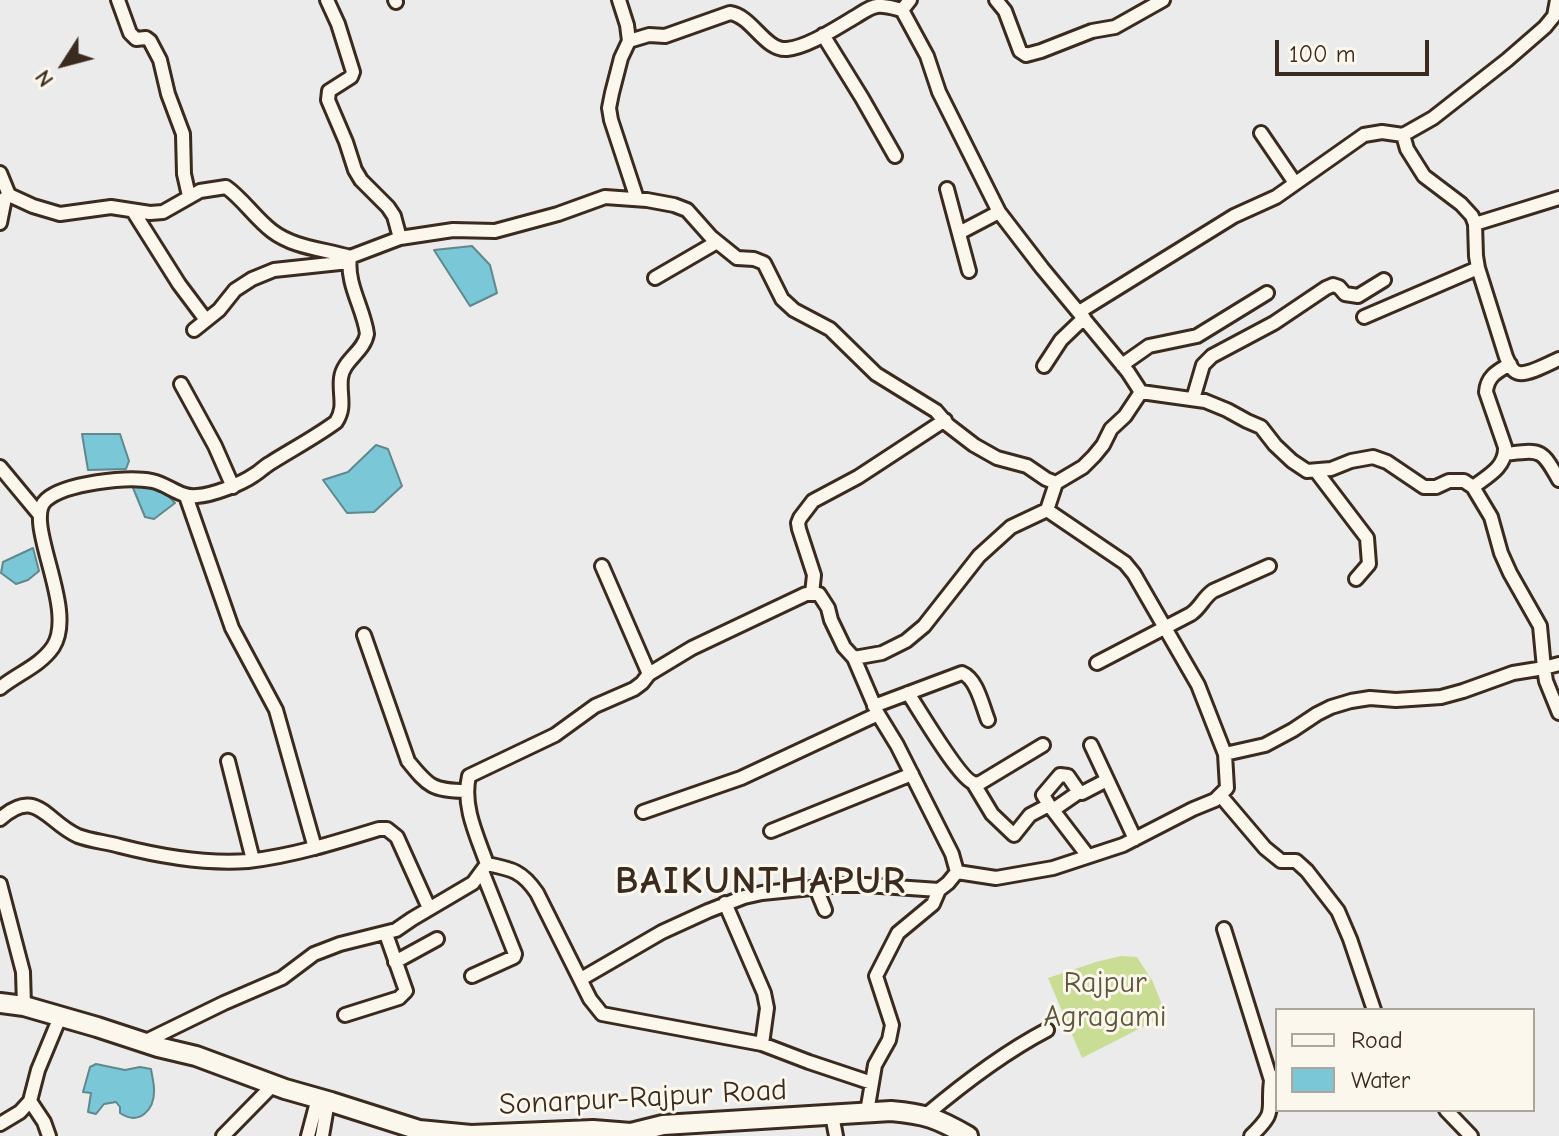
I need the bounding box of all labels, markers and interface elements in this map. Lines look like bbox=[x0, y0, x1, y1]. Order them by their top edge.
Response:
north arrow bbox=[24, 24, 104, 104]
scale bar bbox=[1279, 24, 1433, 74]
text: 100 m bbox=[1289, 40, 1356, 68]
text: N bbox=[30, 65, 59, 92]
district label: BAIKUNTHAPUR bbox=[615, 859, 907, 905]
park label: Rajpur Agragami bbox=[1043, 966, 1167, 1036]
legend bbox=[1275, 1008, 1535, 1112]
text: Road bbox=[1351, 1026, 1403, 1054]
text: Water bbox=[1351, 1066, 1410, 1094]
street label: Sonarpur-Rajpur Road bbox=[498, 1072, 788, 1124]

